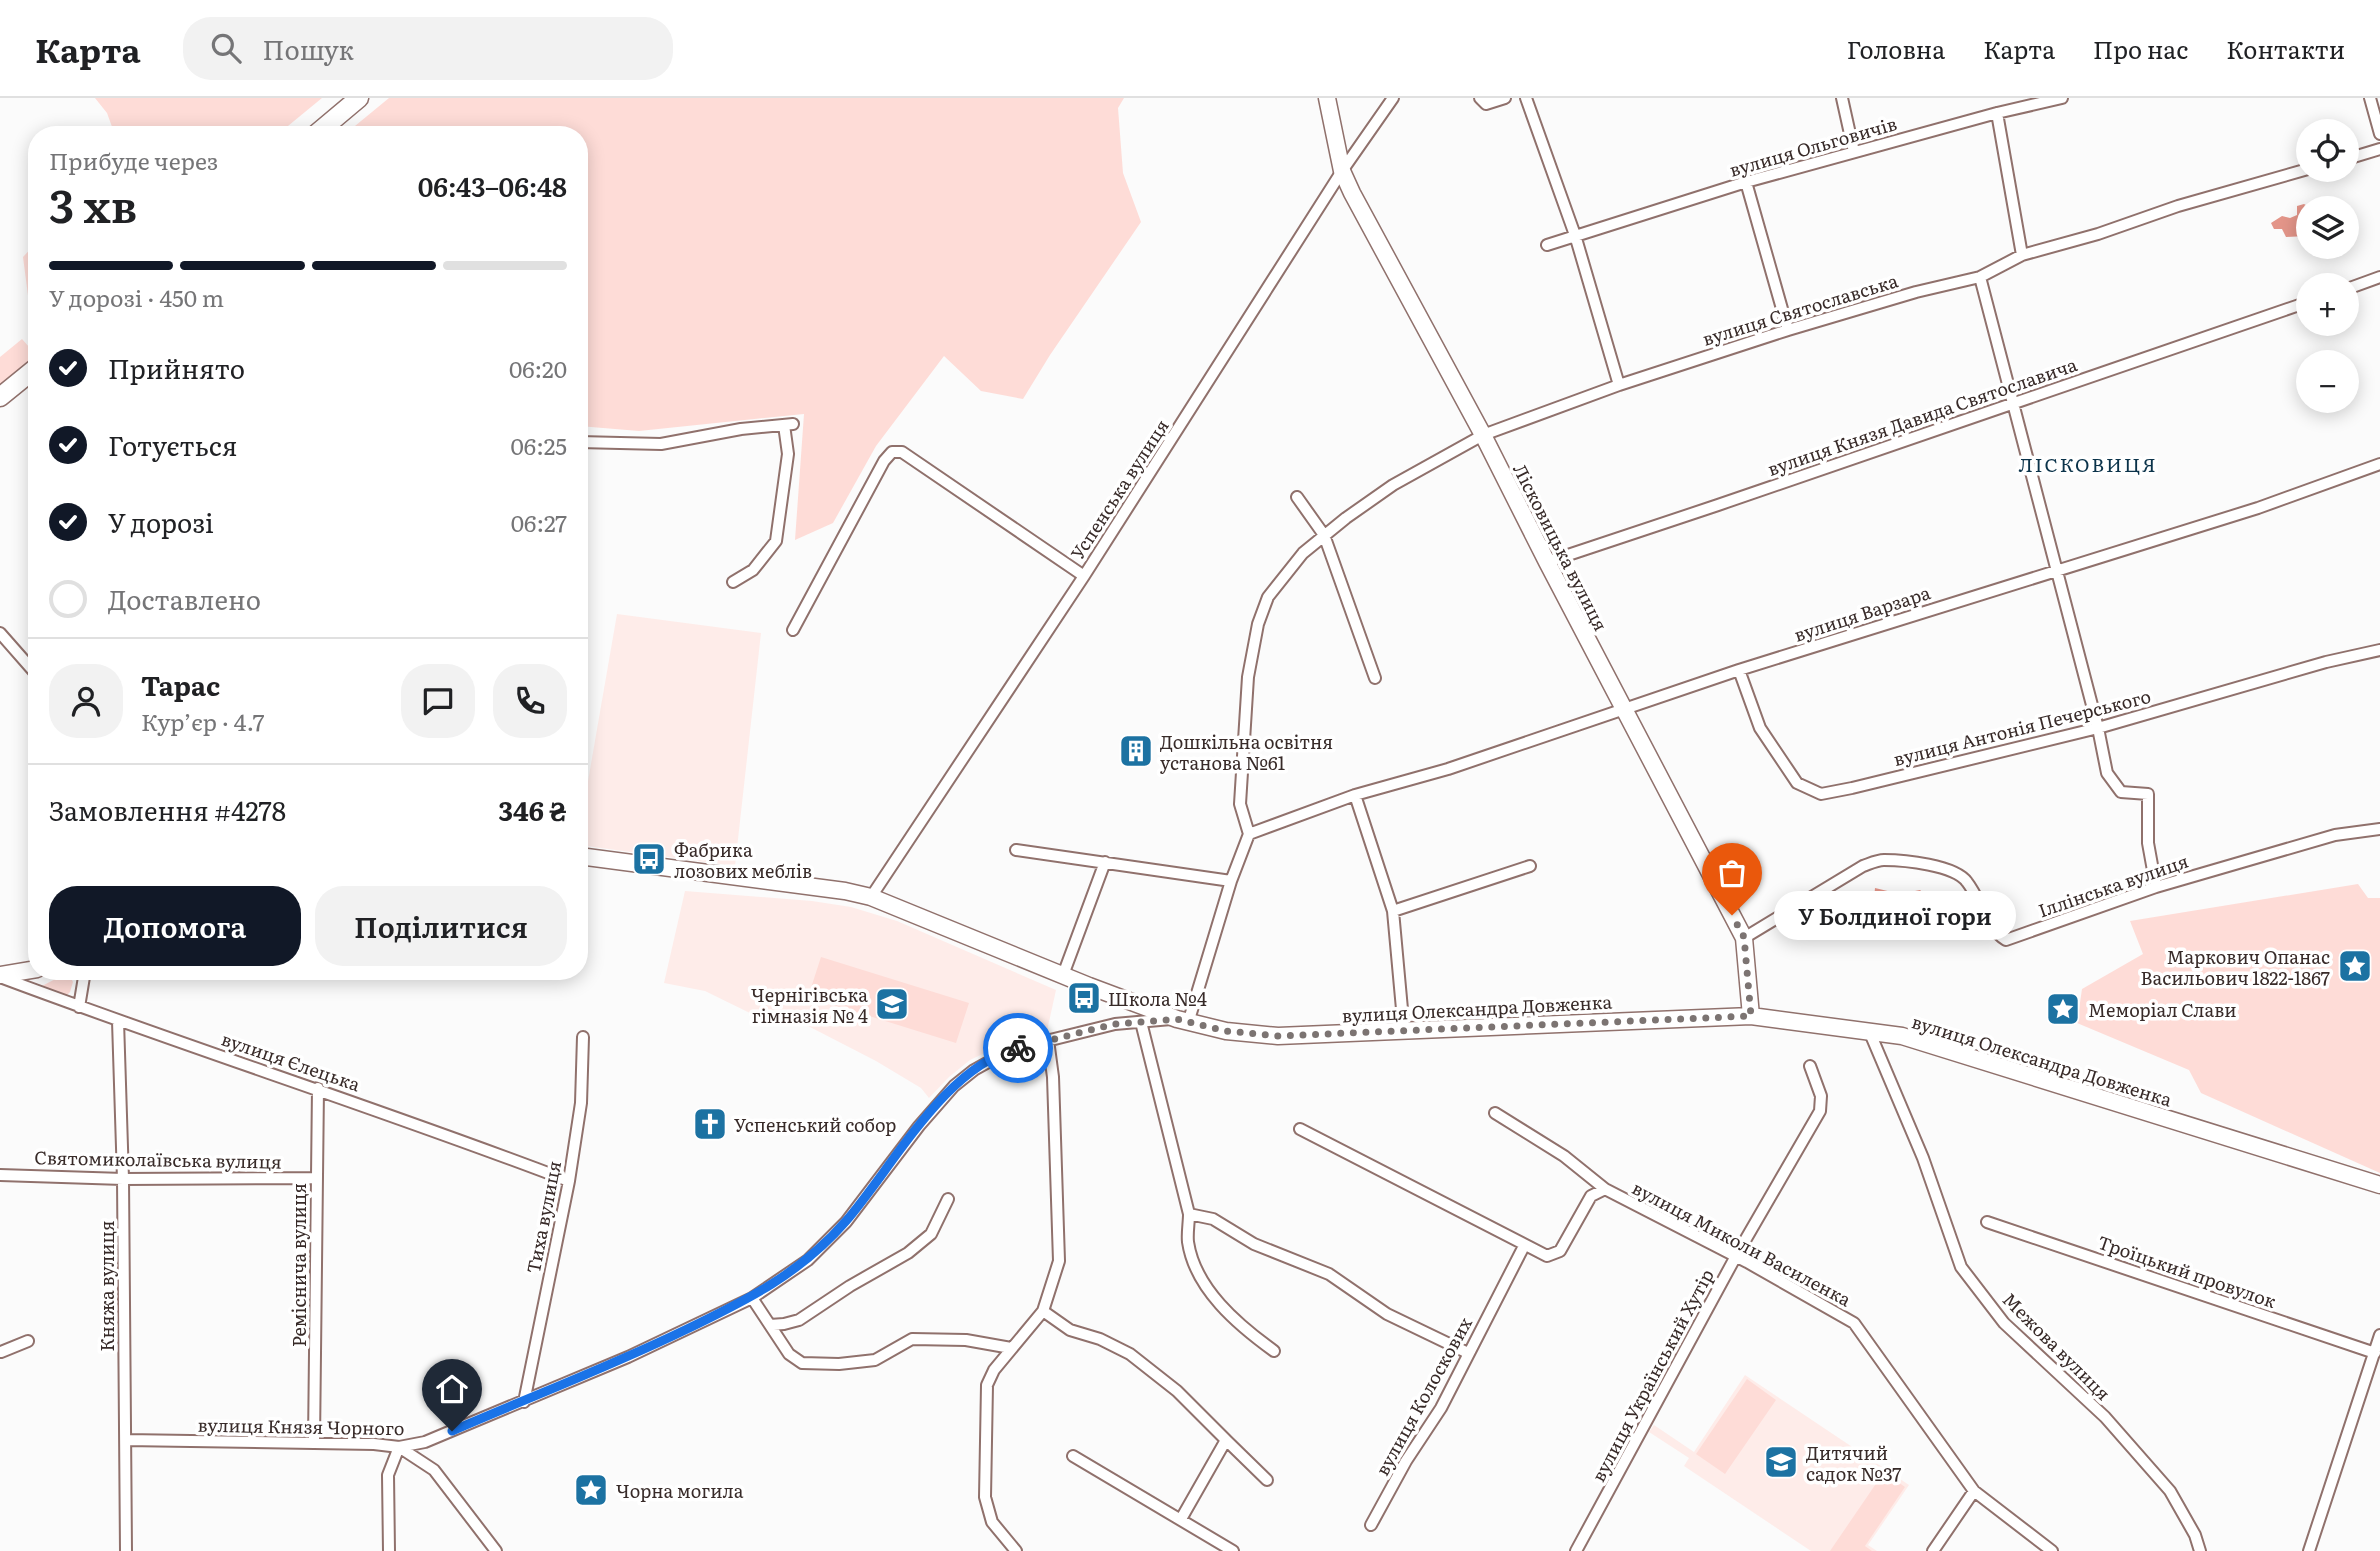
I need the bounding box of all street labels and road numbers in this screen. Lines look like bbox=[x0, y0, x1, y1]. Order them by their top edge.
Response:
street label: вулиця Ольговичів bbox=[1726, 109, 1900, 183]
street label: вулиця Святославська bbox=[1699, 266, 1901, 352]
street label: вулиця Князя Давида Святославича bbox=[1764, 350, 2081, 482]
street label: Успенська вулиця bbox=[1063, 413, 1175, 565]
street label: Лісковицька вулиця bbox=[1507, 459, 1615, 635]
street label: вулиця Варзара bbox=[1790, 578, 1934, 648]
street label: вулиця Антонія Печерського bbox=[1891, 682, 2153, 772]
street label: Іллінська вулиця bbox=[2034, 847, 2192, 923]
street label: вулиця Олександра Довженка bbox=[1341, 987, 1613, 1029]
street label: вулиця Олександра Довженка bbox=[1909, 1008, 2176, 1113]
street label: вулиця Єлецька bbox=[218, 1025, 364, 1097]
street label: Святомиколаївська вулиця bbox=[34, 1143, 282, 1175]
street label: Тиха вулиця bbox=[519, 1158, 567, 1276]
street label: вулиця Миколи Василенка bbox=[1628, 1174, 1856, 1312]
street label: Реміснича вулиця bbox=[285, 1183, 312, 1347]
street label: Княжа вулиця bbox=[93, 1220, 120, 1352]
street label: Троїцький провулок bbox=[2094, 1228, 2280, 1314]
street label: вулиця Український Хутір bbox=[1584, 1264, 1720, 1486]
street label: Межова вулиця bbox=[1997, 1286, 2117, 1406]
street label: вулиця Колоскових bbox=[1368, 1311, 1478, 1480]
street label: вулиця Князя Чорного bbox=[197, 1411, 405, 1441]

